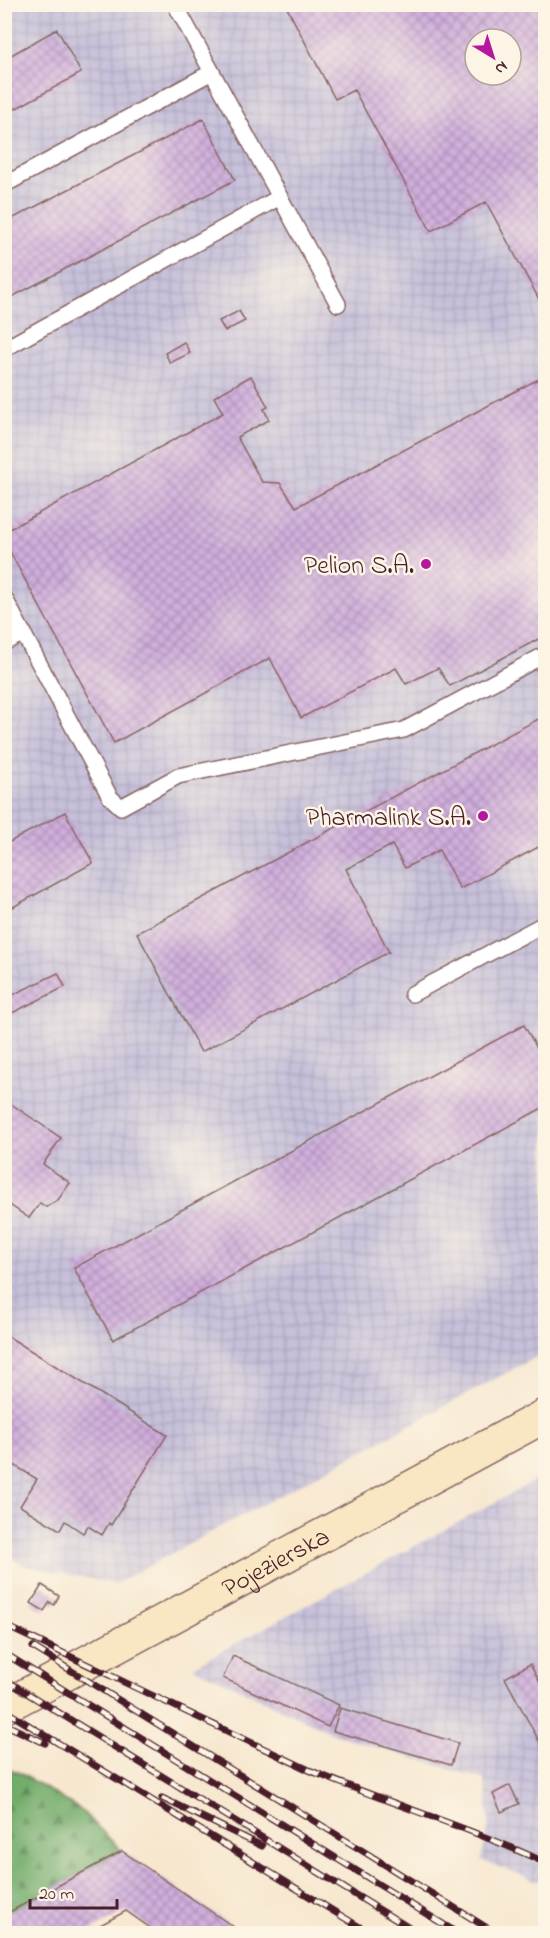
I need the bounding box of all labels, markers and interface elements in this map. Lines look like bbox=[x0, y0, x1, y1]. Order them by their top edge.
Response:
north arrow bbox=[463, 27, 523, 87]
text: N bbox=[489, 54, 513, 80]
place label: Pelion S.A. bbox=[304, 548, 414, 586]
marker: Pelion S.A. bbox=[419, 557, 433, 571]
place label: Pharmalink S.A. bbox=[306, 800, 471, 838]
marker: Pharmalink S.A. bbox=[476, 809, 490, 823]
street label: Pojezierska bbox=[216, 1519, 337, 1608]
scale bar bbox=[30, 1872, 117, 1910]
text: 20 m bbox=[39, 1882, 74, 1908]

